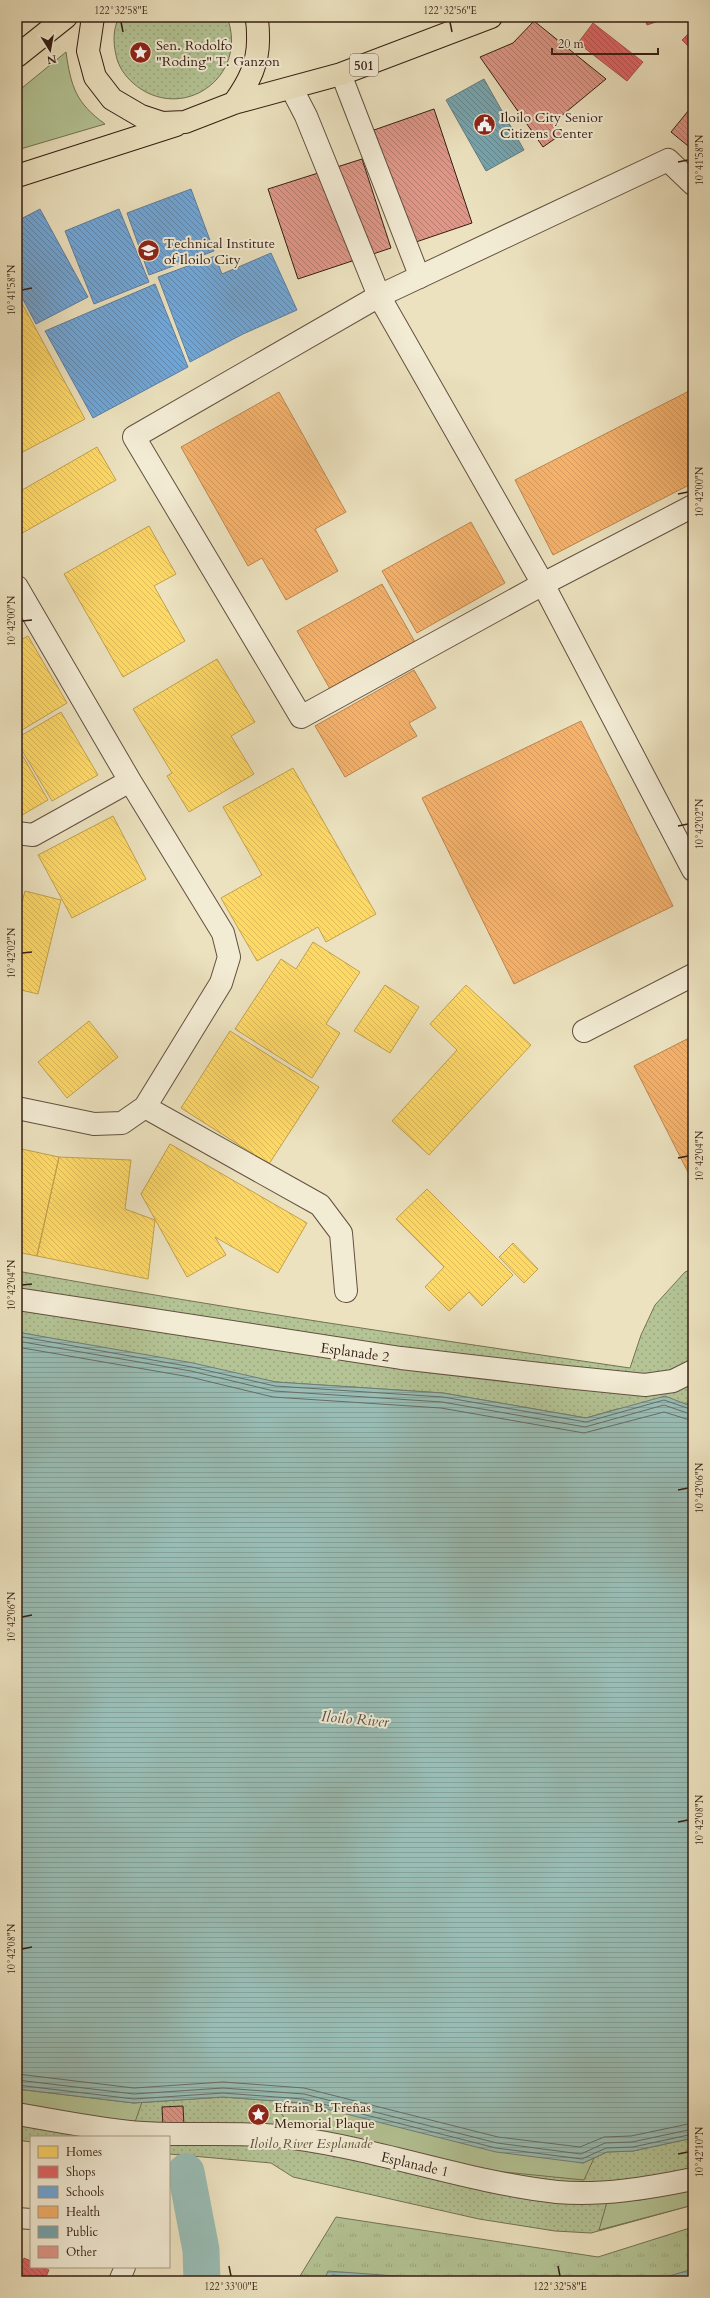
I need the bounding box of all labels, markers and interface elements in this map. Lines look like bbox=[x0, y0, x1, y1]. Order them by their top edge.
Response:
text: 122°32'58"E bbox=[94, 4, 148, 18]
text: 122°32'56"E bbox=[423, 4, 477, 18]
north arrow bbox=[30, 30, 70, 70]
scale bar bbox=[552, 30, 658, 56]
place label: Sen. Rodolfo "Roding" T. Ganzon bbox=[156, 36, 280, 71]
text: 20 m bbox=[558, 36, 585, 52]
place icon: Sen. Rodolfo "Roding" T. Ganzon bbox=[128, 40, 154, 66]
text: N bbox=[45, 51, 58, 68]
road number: 501 bbox=[350, 54, 378, 76]
place label: Iloilo City Senior Citizens Center bbox=[500, 108, 604, 143]
public building icon: Iloilo City Senior Citizens Center bbox=[472, 112, 498, 138]
text: 10°41'58"N bbox=[693, 134, 707, 185]
place label: Technical Institute of Iloilo City bbox=[164, 234, 275, 269]
school or university icon: Technical Institute of Iloilo City bbox=[136, 238, 162, 264]
text: 10°41'58"N bbox=[5, 264, 19, 315]
text: 10°42'00"N bbox=[693, 466, 707, 517]
text: 10°42'00"N bbox=[5, 595, 19, 646]
text: 10°42'02"N bbox=[693, 798, 707, 849]
text: 10°42'02"N bbox=[5, 927, 19, 978]
text: 10°42'04"N bbox=[693, 1130, 707, 1181]
text: 10°42'04"N bbox=[5, 1259, 19, 1310]
street label: Esplanade 2 bbox=[319, 1338, 390, 1367]
text: 10°42'06"N bbox=[693, 1462, 707, 1513]
text: 10°42'06"N bbox=[5, 1591, 19, 1642]
water label: Iloilo River bbox=[320, 1706, 391, 1732]
text: 10°42'08"N bbox=[693, 1794, 707, 1845]
text: 10°42'08"N bbox=[5, 1923, 19, 1974]
place label: Efrain B. Treñas Memorial Plaque bbox=[274, 2098, 375, 2133]
place icon: Efrain B. Treñas Memorial Plaque bbox=[245, 2102, 271, 2128]
text: 10°42'10"N bbox=[693, 2126, 707, 2177]
park label: Iloilo River Esplanade bbox=[249, 2134, 373, 2153]
legend bbox=[30, 2136, 170, 2268]
text: Homes bbox=[66, 2144, 102, 2160]
street label: Esplanade 1 bbox=[379, 2147, 451, 2182]
text: Shops bbox=[66, 2164, 95, 2180]
text: Schools bbox=[66, 2184, 104, 2200]
text: Health bbox=[66, 2204, 101, 2220]
text: Public bbox=[66, 2224, 99, 2240]
text: Other bbox=[66, 2244, 97, 2260]
text: 122°33'00"E bbox=[204, 2280, 258, 2294]
text: 122°32'58"E bbox=[533, 2280, 587, 2294]

